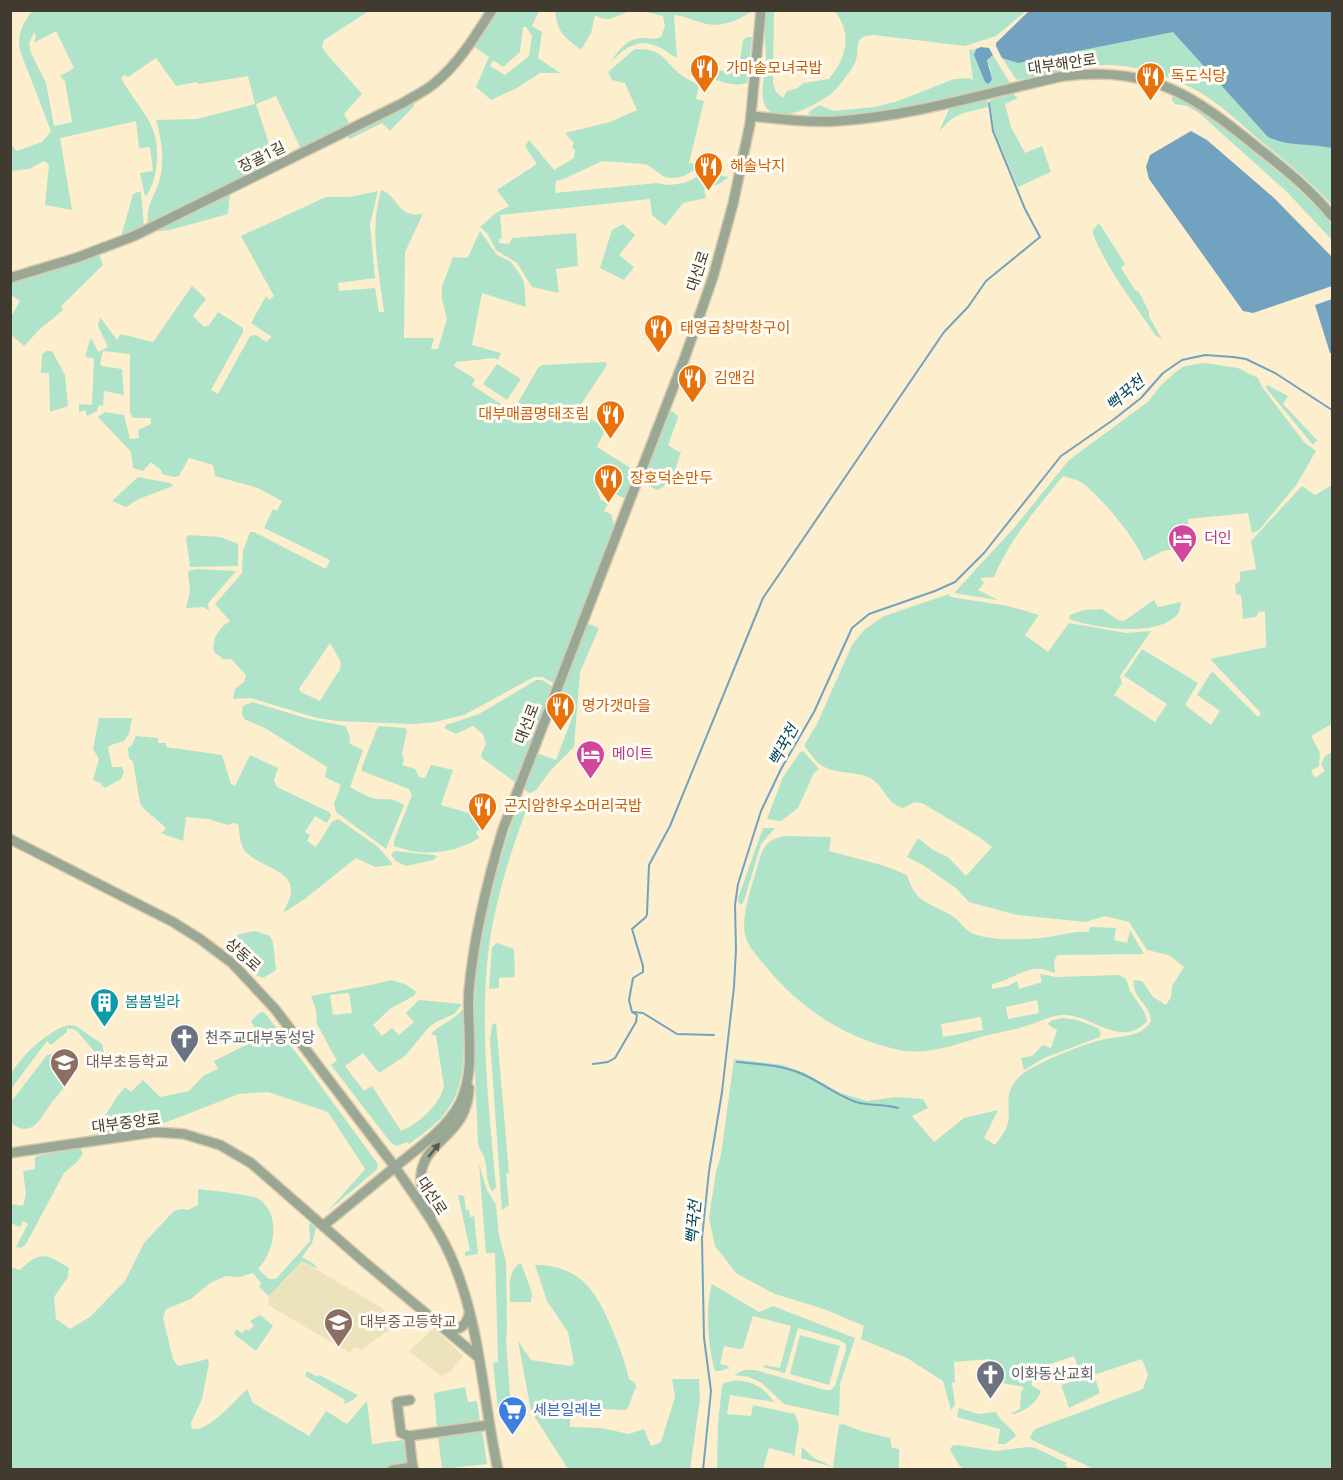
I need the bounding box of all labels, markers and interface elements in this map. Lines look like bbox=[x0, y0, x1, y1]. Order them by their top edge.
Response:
street label: 대부해안로 bbox=[1026, 48, 1097, 78]
restaurant icon: 가마솥모녀국밥 bbox=[689, 52, 721, 94]
place label: 가마솥모녀국밥 bbox=[726, 57, 823, 77]
restaurant icon: 독도식당 bbox=[1134, 60, 1166, 102]
place label: 독도식당 bbox=[1171, 65, 1226, 85]
street label: 장골1길 bbox=[235, 136, 288, 176]
restaurant icon: 해솔낙지 bbox=[693, 150, 725, 192]
place label: 해솔낙지 bbox=[730, 155, 785, 175]
street label: 대선로 bbox=[681, 248, 713, 293]
restaurant icon: 태영곱창막창구이 bbox=[643, 312, 675, 354]
place label: 태영곱창막창구이 bbox=[680, 317, 790, 337]
restaurant icon: 김앤김 bbox=[677, 362, 709, 404]
place label: 김앤김 bbox=[714, 367, 755, 387]
water label: 뻑꾹천 bbox=[1101, 369, 1151, 416]
restaurant icon: 대부매콤명태조림 bbox=[594, 398, 626, 440]
place label: 대부매콤명태조림 bbox=[479, 403, 589, 423]
restaurant icon: 장호덕손만두 bbox=[593, 462, 625, 504]
place label: 장호덕손만두 bbox=[630, 467, 713, 487]
hotel icon: 더인 bbox=[1167, 522, 1199, 564]
place label: 더인 bbox=[1204, 527, 1232, 547]
restaurant icon: 명가갯마을 bbox=[545, 690, 577, 732]
place label: 명가갯마을 bbox=[582, 695, 651, 715]
street label: 대선로 bbox=[509, 701, 543, 747]
water label: 뻑꾹천 bbox=[763, 718, 804, 770]
hotel icon: 메이트 bbox=[575, 738, 607, 780]
place label: 메이트 bbox=[612, 743, 654, 763]
restaurant icon: 곤지암한우소머리국밥 bbox=[467, 790, 499, 832]
place label: 곤지암한우소머리국밥 bbox=[504, 795, 642, 815]
street label: 상동로 bbox=[222, 933, 266, 976]
building icon: 봄봄빌라 bbox=[88, 986, 120, 1028]
place label: 봄봄빌라 bbox=[125, 991, 180, 1011]
church icon: 천주교대부동성당 bbox=[168, 1022, 200, 1064]
place label: 천주교대부동성당 bbox=[205, 1027, 316, 1047]
school or university icon: 대부초등학교 bbox=[49, 1046, 81, 1088]
place label: 대부초등학교 bbox=[86, 1051, 169, 1071]
street label: 대부중앙로 bbox=[90, 1108, 161, 1136]
one-way arrow bbox=[427, 1143, 440, 1158]
street label: 대선로 bbox=[413, 1173, 453, 1218]
water label: 뻑꾹천 bbox=[680, 1197, 706, 1245]
school or university icon: 대부중고등학교 bbox=[323, 1306, 355, 1348]
place label: 대부중고등학교 bbox=[360, 1311, 457, 1331]
church icon: 이화동산교회 bbox=[974, 1358, 1006, 1400]
place label: 이화동산교회 bbox=[1011, 1363, 1094, 1383]
supermarket icon: 세븐일레븐 bbox=[496, 1394, 528, 1436]
place label: 세븐일레븐 bbox=[533, 1399, 602, 1419]

